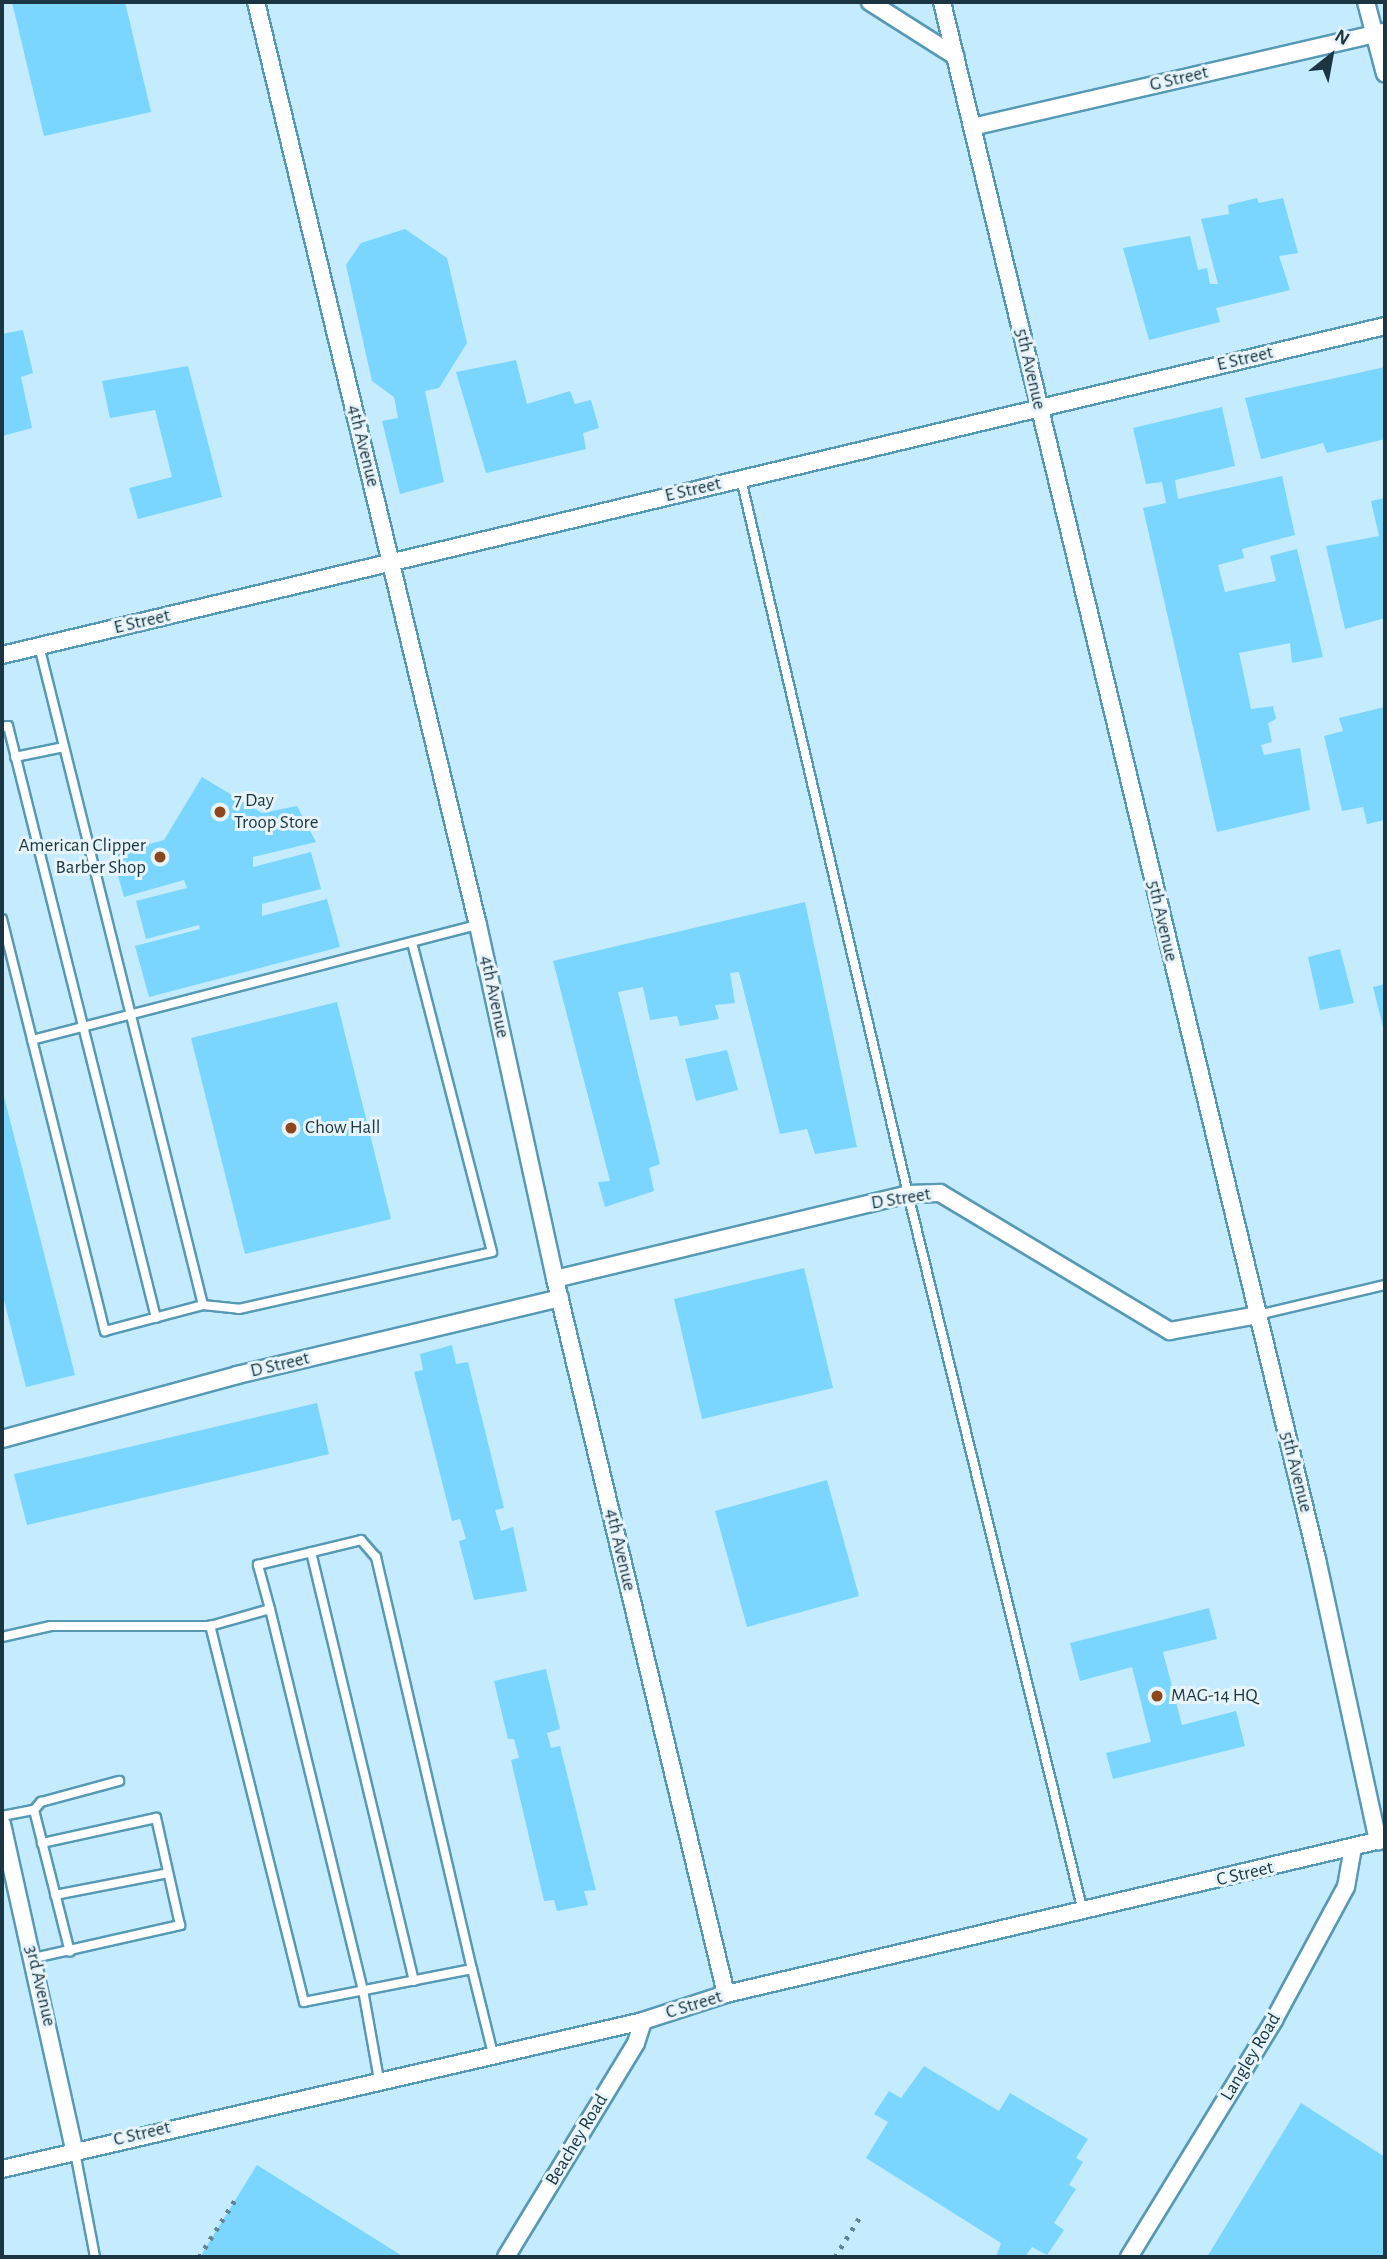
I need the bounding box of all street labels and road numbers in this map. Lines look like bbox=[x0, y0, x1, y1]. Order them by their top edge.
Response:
street label: G Street bbox=[1148, 61, 1210, 97]
street label: 5th Avenue bbox=[1010, 326, 1050, 412]
street label: E Street bbox=[1215, 341, 1275, 377]
street label: 4th Avenue bbox=[342, 403, 384, 489]
street label: E Street bbox=[663, 472, 723, 508]
street label: E Street bbox=[112, 604, 172, 640]
street label: 5th Avenue bbox=[1142, 878, 1182, 964]
street label: 4th Avenue bbox=[474, 954, 514, 1040]
street label: D Street bbox=[870, 1183, 932, 1215]
street label: D Street bbox=[248, 1347, 312, 1383]
street label: 5th Avenue bbox=[1275, 1429, 1317, 1515]
street label: 4th Avenue bbox=[599, 1507, 641, 1593]
street label: C Street bbox=[1214, 1856, 1276, 1892]
street label: 3rd Avenue bbox=[20, 1943, 60, 2029]
street label: C Street bbox=[663, 1986, 725, 2024]
street label: Langley Road bbox=[1216, 2009, 1286, 2105]
street label: Beachey Road bbox=[541, 2090, 613, 2190]
street label: C Street bbox=[111, 2116, 173, 2152]

